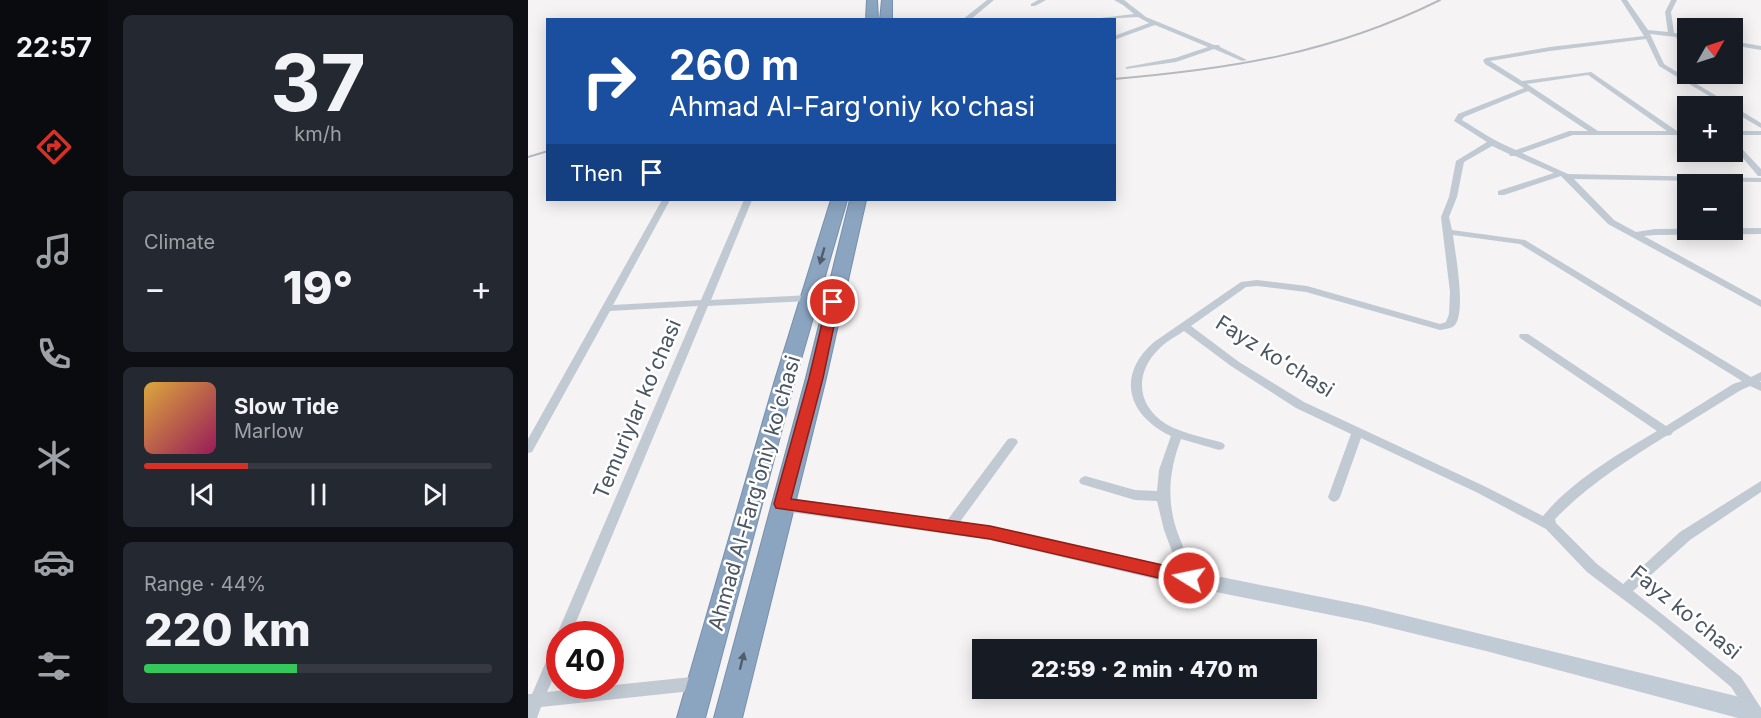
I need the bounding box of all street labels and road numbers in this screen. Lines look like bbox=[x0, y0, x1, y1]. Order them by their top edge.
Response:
street label: Fayz koʻchasi bbox=[1211, 310, 1339, 402]
street label: Temuriylar koʻchasi bbox=[588, 315, 686, 503]
street label: Ahmad Al-Farg'oniy ko'chasi bbox=[703, 353, 805, 633]
street label: Fayz koʻchasi bbox=[1626, 560, 1746, 664]

